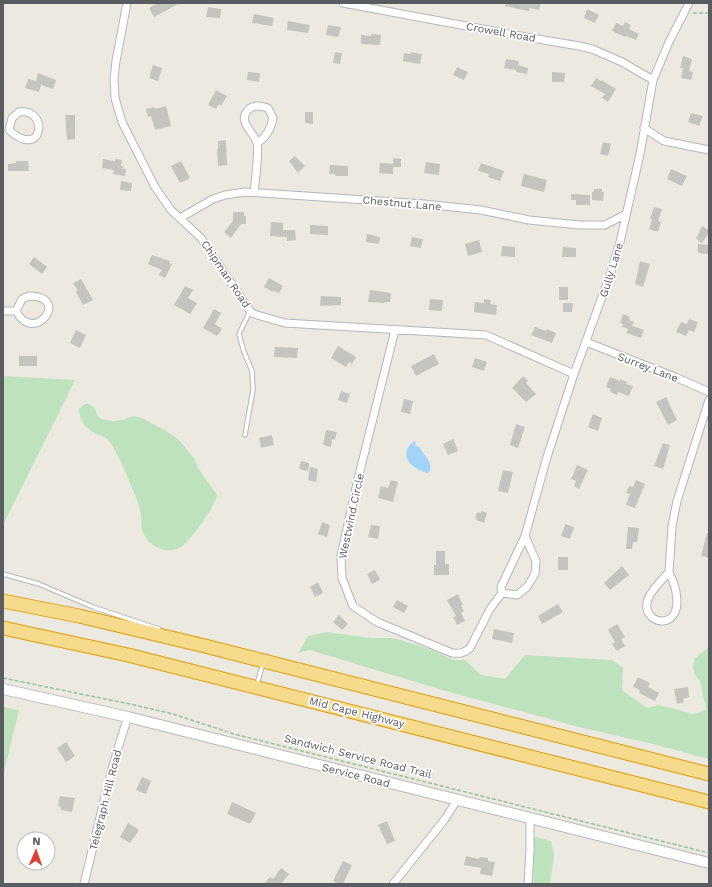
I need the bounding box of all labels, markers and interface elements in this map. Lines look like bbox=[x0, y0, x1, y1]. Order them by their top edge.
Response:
street label: Crowell Road bbox=[465, 20, 537, 45]
street label: Chestnut Lane bbox=[362, 194, 442, 213]
street label: Chipman Road bbox=[198, 238, 253, 310]
street label: Gully Lane bbox=[597, 241, 626, 299]
street label: Surrey Lane bbox=[616, 350, 680, 385]
street label: Westwind Circle bbox=[336, 472, 367, 560]
street label: Mid Cape Highway bbox=[308, 694, 406, 731]
street label: Sandwich Service Road Trail bbox=[283, 731, 433, 781]
street label: Telegraph Hill Road bbox=[87, 748, 124, 852]
street label: Service Road bbox=[321, 760, 391, 790]
north arrow bbox=[16, 831, 56, 871]
text: N bbox=[32, 835, 41, 848]

